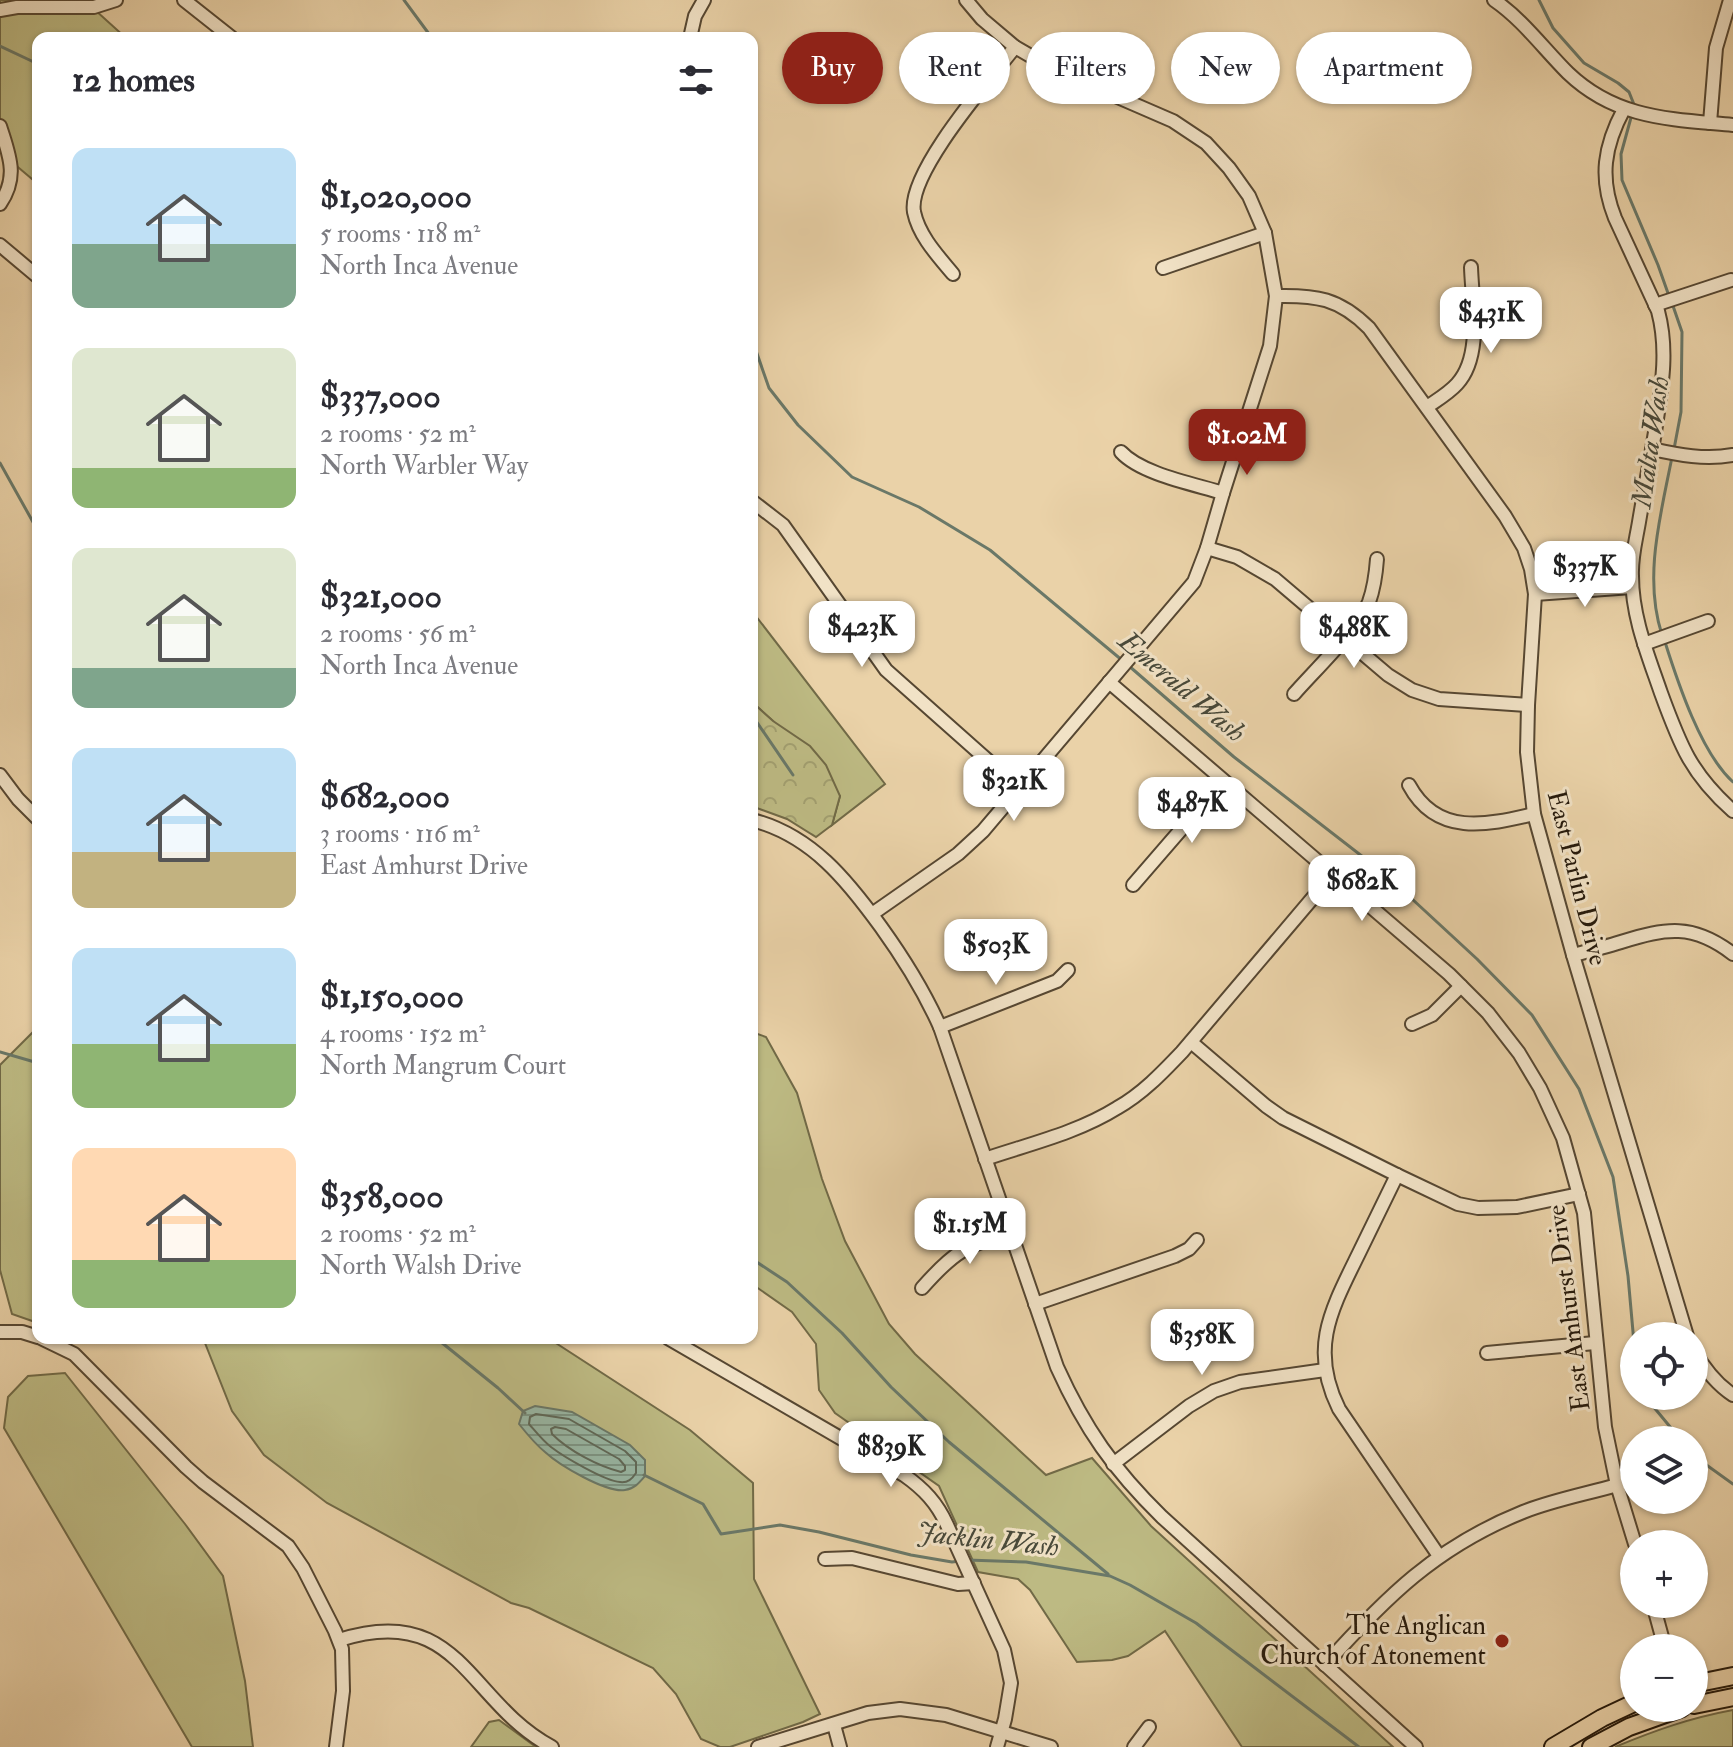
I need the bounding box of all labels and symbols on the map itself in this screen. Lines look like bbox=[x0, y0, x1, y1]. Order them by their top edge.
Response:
pin: $431K bbox=[1435, 287, 1547, 355]
water label: Malta Wash bbox=[1624, 374, 1678, 512]
pin: $1.02M bbox=[1182, 409, 1312, 477]
pin: $337K bbox=[1529, 541, 1641, 609]
pin: $423K bbox=[806, 601, 918, 669]
pin: $488K bbox=[1298, 602, 1410, 670]
water label: Emerald Wash bbox=[1110, 622, 1253, 750]
pin: $321K bbox=[958, 755, 1070, 823]
pin: $487K bbox=[1136, 777, 1248, 845]
street label: East Parlin Drive bbox=[1540, 787, 1614, 969]
pin: $682K bbox=[1306, 855, 1418, 923]
pin: $503K bbox=[940, 919, 1052, 987]
pin: $1.15M bbox=[905, 1198, 1035, 1266]
street label: East Amhurst Drive bbox=[1540, 1203, 1598, 1413]
pin: $358K bbox=[1146, 1309, 1258, 1377]
pin: $839K bbox=[835, 1421, 947, 1489]
water label: Jacklin Wash bbox=[915, 1515, 1061, 1565]
place label: The Anglican Church of Atonement bbox=[1260, 1610, 1486, 1672]
marker: The Anglican Church of Atonement bbox=[1493, 1632, 1511, 1650]

